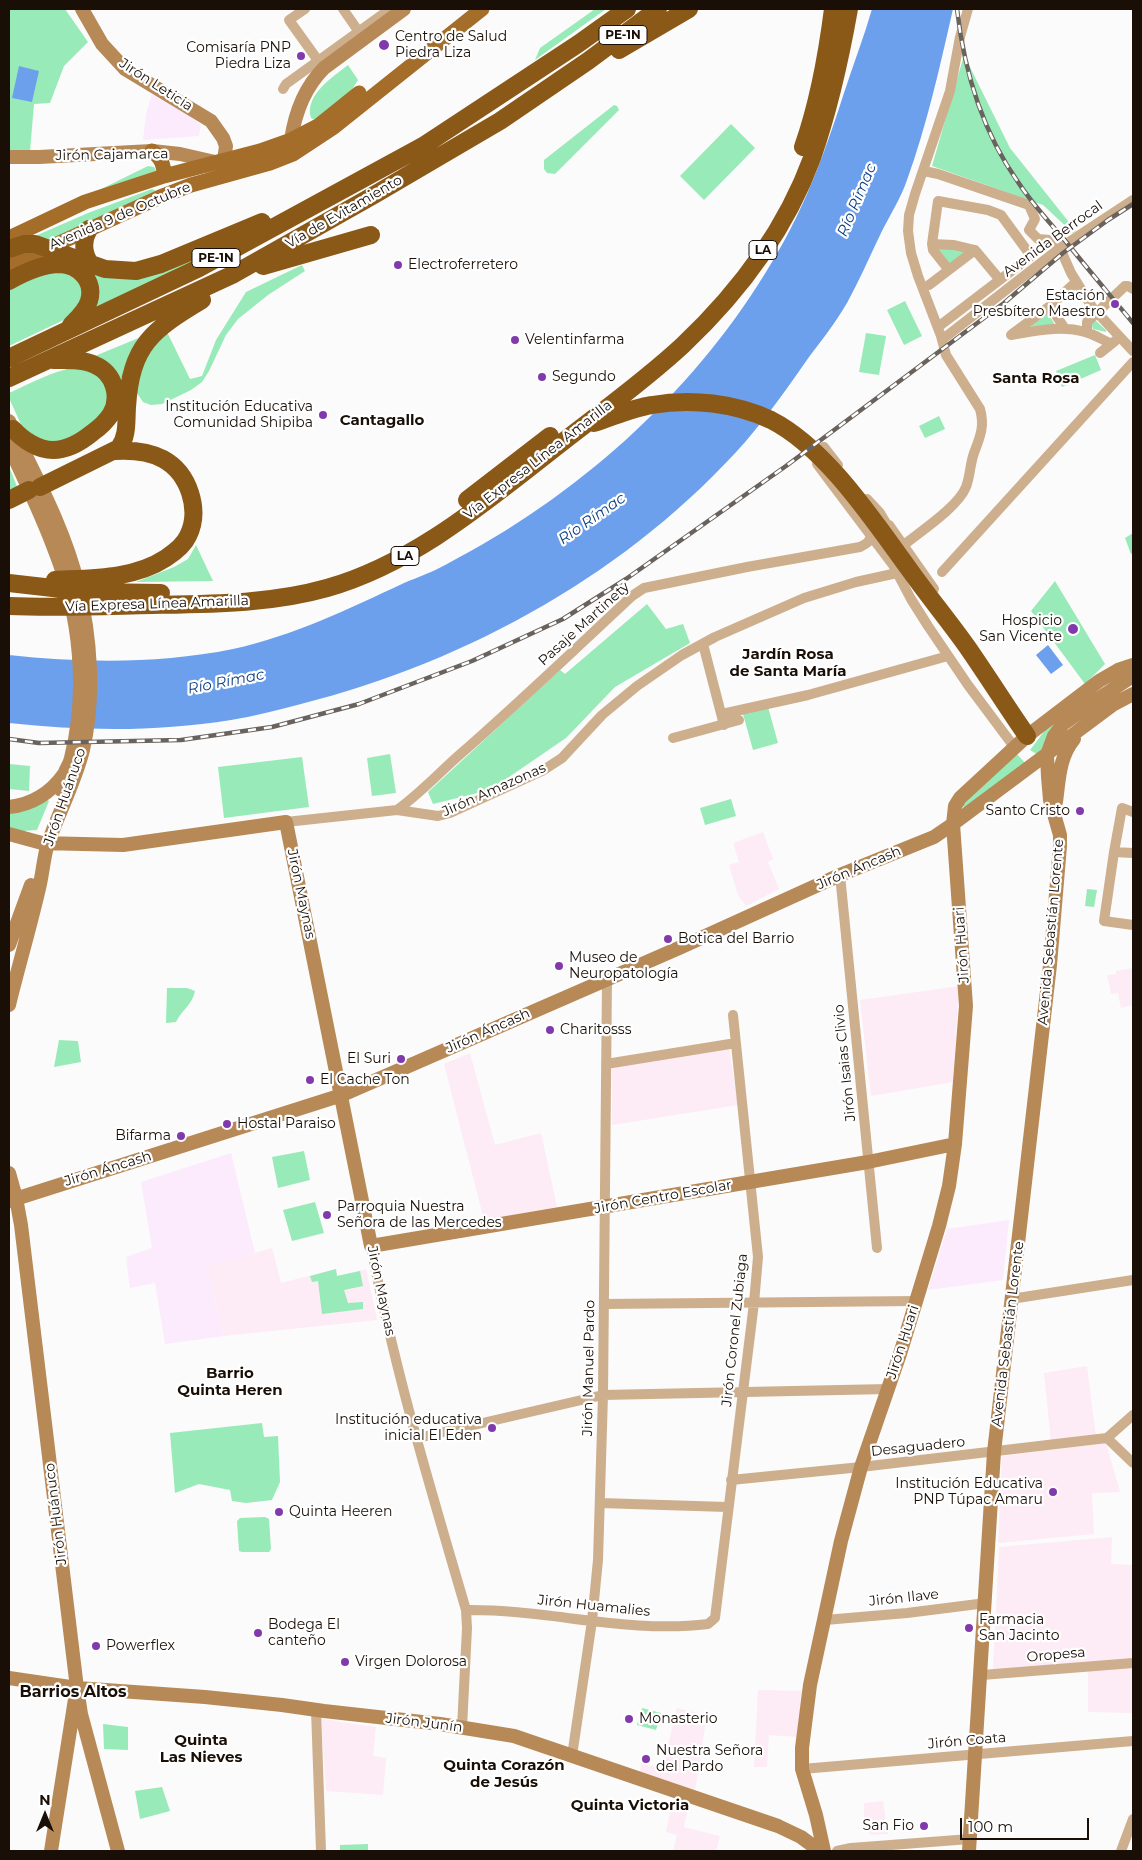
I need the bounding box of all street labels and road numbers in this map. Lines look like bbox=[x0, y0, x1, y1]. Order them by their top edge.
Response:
road number: PE-1N bbox=[599, 26, 647, 44]
street label: Jirón Leticia bbox=[116, 55, 196, 115]
street label: Jirón Cajamarca bbox=[55, 146, 169, 164]
street label: Vía de Evitamiento bbox=[283, 172, 405, 252]
street label: Avenida 9 de Octubre bbox=[47, 179, 193, 253]
street label: Avenida Berrocal bbox=[1000, 197, 1106, 281]
road number: LA bbox=[749, 240, 777, 260]
road number: PE-1N bbox=[192, 248, 240, 268]
street label: Vía Expresa Línea Amarilla bbox=[460, 397, 616, 523]
road number: LA bbox=[391, 546, 419, 566]
street label: Pasaje Martinety bbox=[535, 579, 633, 669]
street label: Vía Expresa Línea Amarilla bbox=[65, 592, 249, 616]
street label: Jirón Huánuco bbox=[40, 746, 90, 848]
street label: Jirón Amazonas bbox=[440, 760, 548, 820]
street label: Avenida Sebastián Lorente bbox=[1034, 838, 1068, 1026]
street label: Jirón Áncash bbox=[814, 843, 904, 893]
street label: Jirón Maynas bbox=[283, 847, 319, 941]
street label: Jirón Huari bbox=[951, 906, 973, 984]
street label: Jirón Isaias Clivio bbox=[831, 1004, 859, 1122]
street label: Jirón Áncash bbox=[443, 1005, 533, 1057]
street label: Jirón Áncash bbox=[62, 1148, 154, 1190]
street label: Jirón Centro Escolar bbox=[593, 1177, 733, 1217]
street label: Avenida Sebastián Lorente bbox=[988, 1240, 1028, 1428]
street label: Jirón Maynas bbox=[363, 1244, 399, 1338]
street label: Jirón Coronel Zubiaga bbox=[719, 1253, 751, 1407]
street label: Jirón Manuel Pardo bbox=[579, 1300, 599, 1436]
street label: Jirón Huari bbox=[883, 1303, 923, 1381]
street label: Desaguadero bbox=[870, 1434, 966, 1460]
street label: Jirón Huánuco bbox=[41, 1462, 71, 1566]
street label: Jirón Ilave bbox=[868, 1586, 940, 1610]
street label: Jirón Huamalies bbox=[537, 1592, 651, 1620]
street label: Oropesa bbox=[1026, 1644, 1086, 1666]
street label: Jirón Junín bbox=[385, 1710, 463, 1736]
street label: Jirón Coata bbox=[927, 1729, 1007, 1753]

